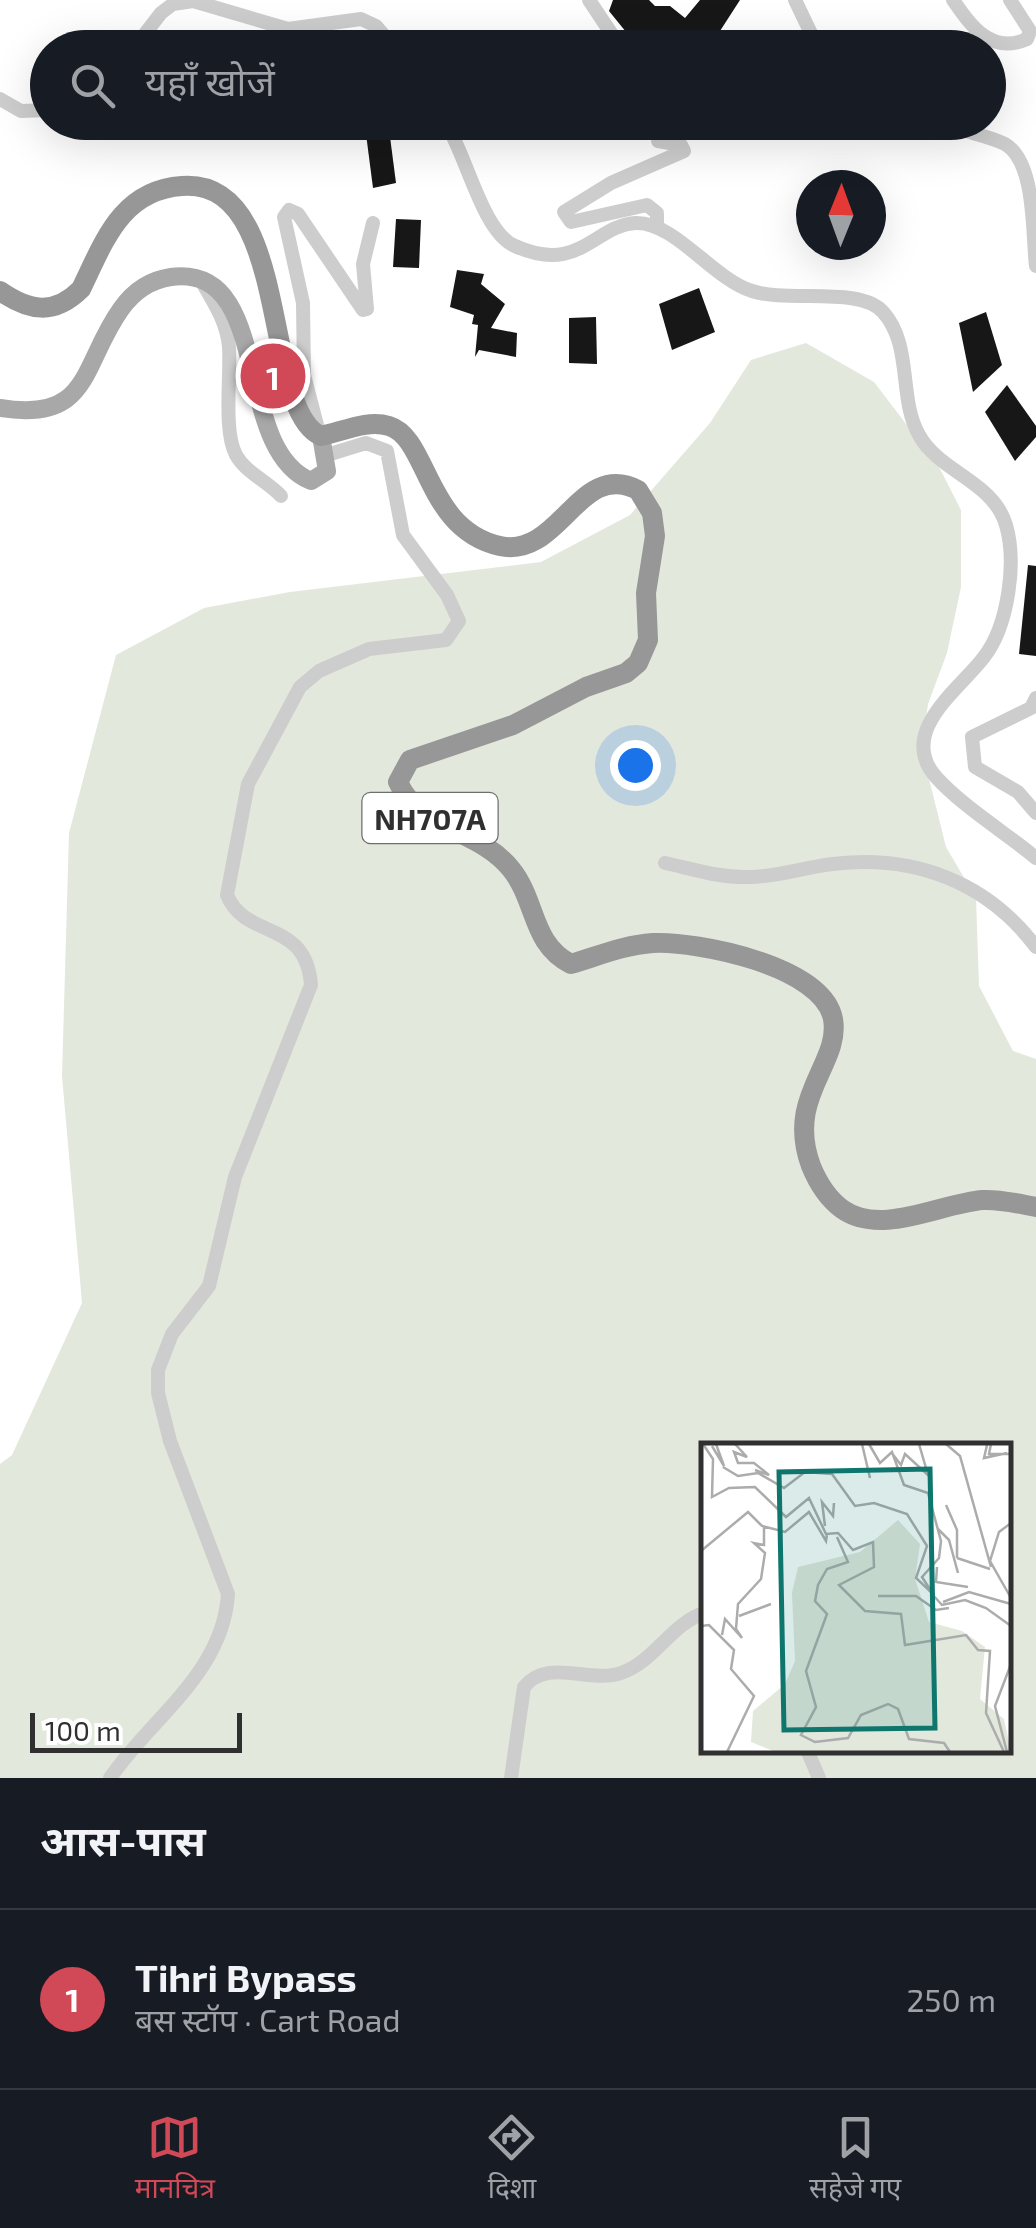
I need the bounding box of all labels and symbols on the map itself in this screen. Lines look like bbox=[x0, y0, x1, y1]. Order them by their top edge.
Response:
north arrow bbox=[796, 170, 886, 260]
pin: 1 bbox=[240, 338, 306, 414]
your location bbox=[610, 740, 661, 791]
road number: NH707A bbox=[362, 793, 498, 843]
inset map bbox=[701, 1443, 1011, 1753]
scale bar bbox=[30, 1708, 242, 1752]

